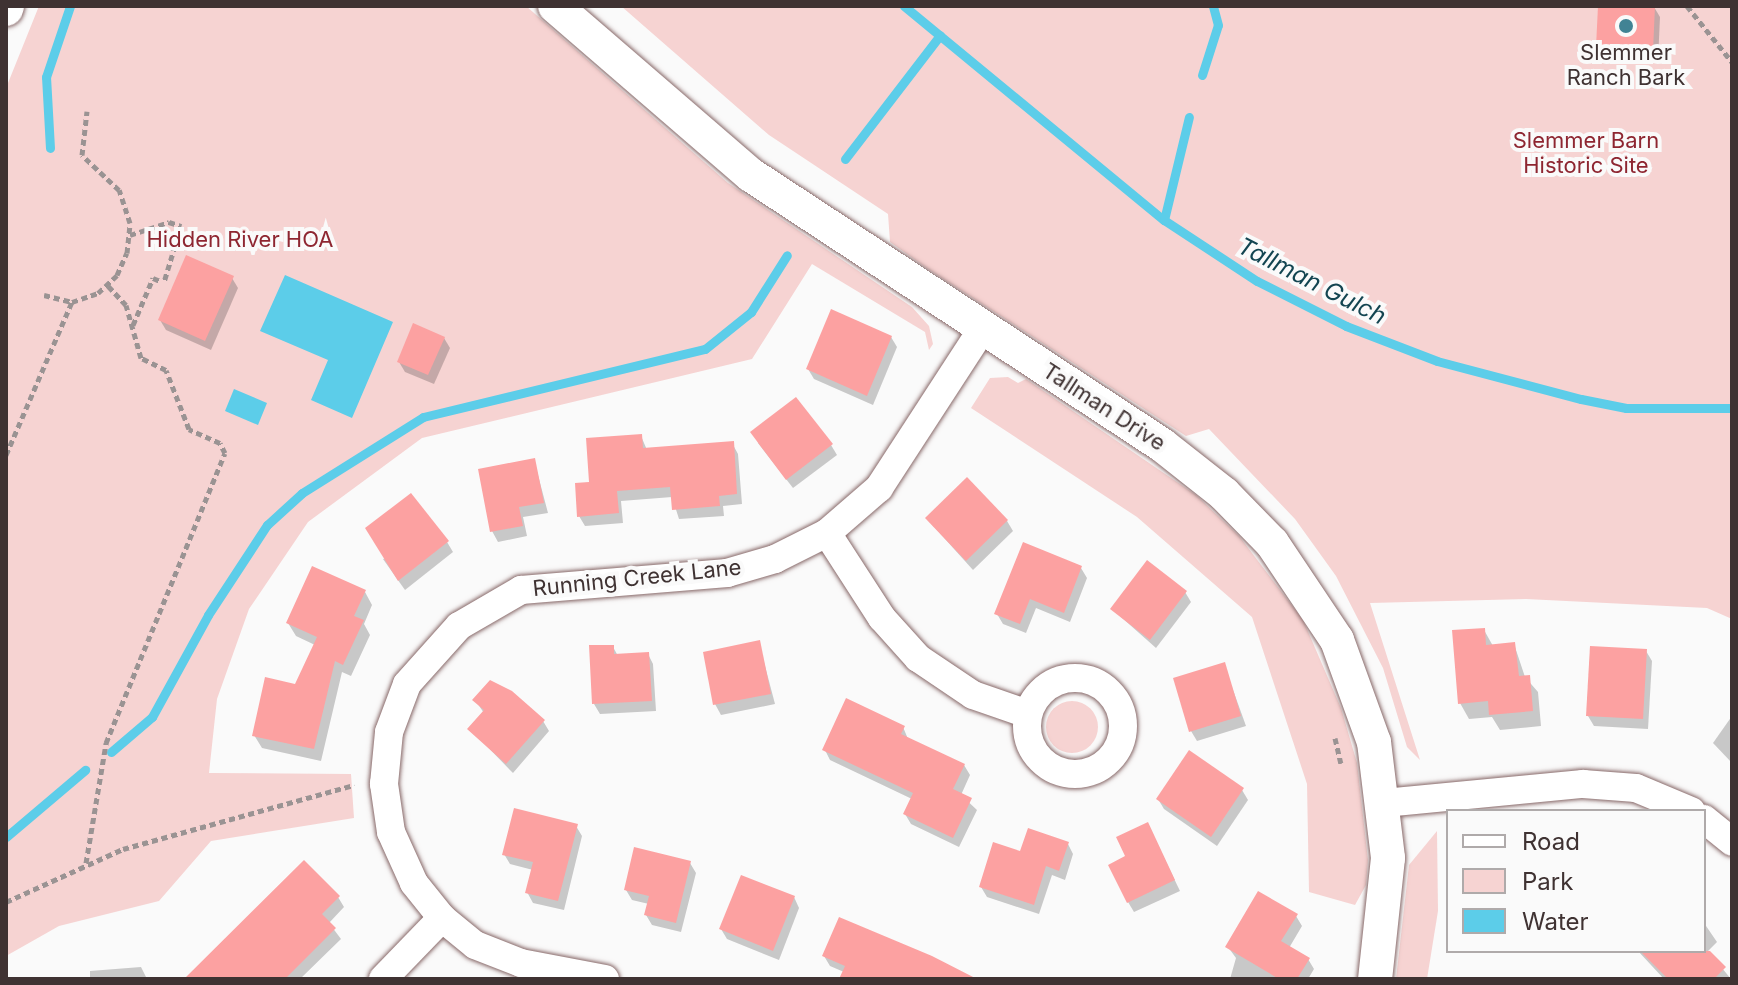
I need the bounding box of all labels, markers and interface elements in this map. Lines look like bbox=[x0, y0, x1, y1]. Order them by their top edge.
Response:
marker: Slemmer Ranch Bark bbox=[1617, 17, 1635, 35]
place label: Slemmer Ranch Bark bbox=[1567, 39, 1685, 90]
park label: Slemmer Barn Historic Site bbox=[1513, 127, 1659, 178]
park label: Hidden River HOA bbox=[147, 227, 333, 253]
water label: Tallman Gulch bbox=[1233, 231, 1391, 331]
street label: Tallman Drive bbox=[1038, 358, 1170, 456]
street label: Running Creek Lane bbox=[531, 554, 743, 602]
legend bbox=[1446, 809, 1706, 953]
text: Road bbox=[1522, 827, 1580, 856]
text: Park bbox=[1522, 867, 1573, 896]
text: Water bbox=[1522, 907, 1589, 936]

